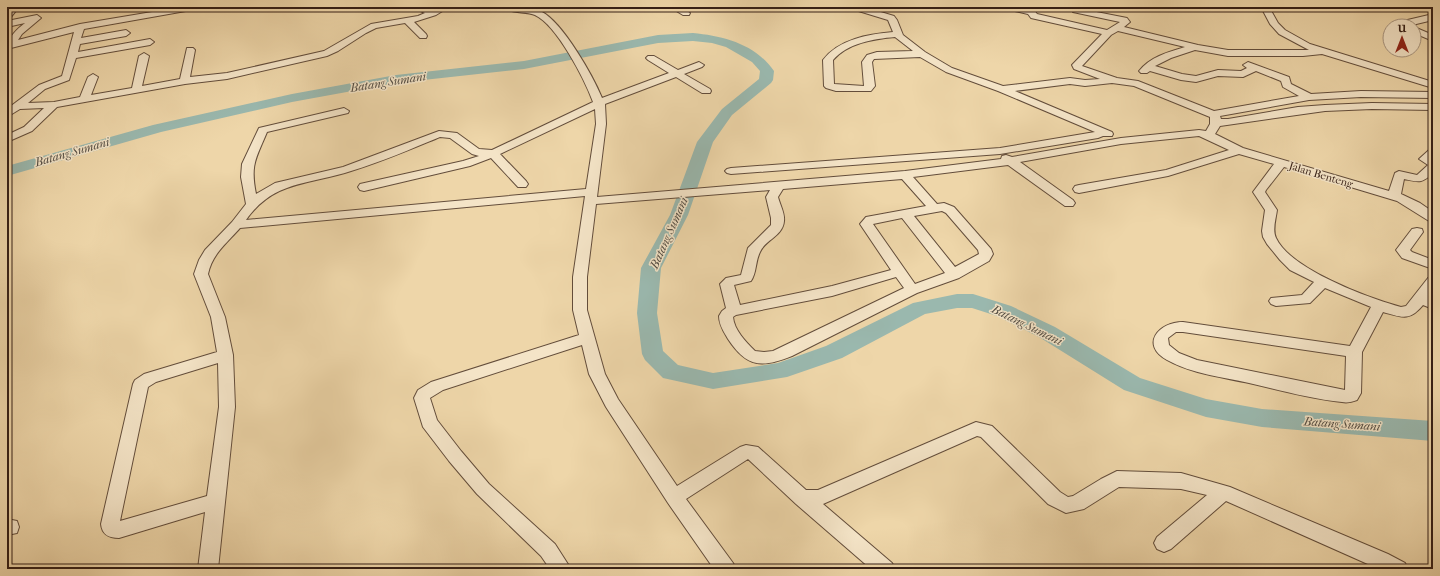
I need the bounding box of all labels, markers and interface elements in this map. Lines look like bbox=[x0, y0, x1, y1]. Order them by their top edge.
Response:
north arrow bbox=[1382, 18, 1422, 58]
text: U bbox=[1397, 22, 1407, 35]
water label: Batang Sumani bbox=[348, 69, 429, 95]
water label: Batang Sumani bbox=[32, 134, 112, 170]
street label: Jalan Benteng bbox=[1286, 159, 1355, 191]
water label: Batang Sumani bbox=[647, 194, 692, 272]
water label: Batang Sumani bbox=[989, 301, 1066, 349]
water label: Batang Sumani bbox=[1302, 414, 1382, 434]

